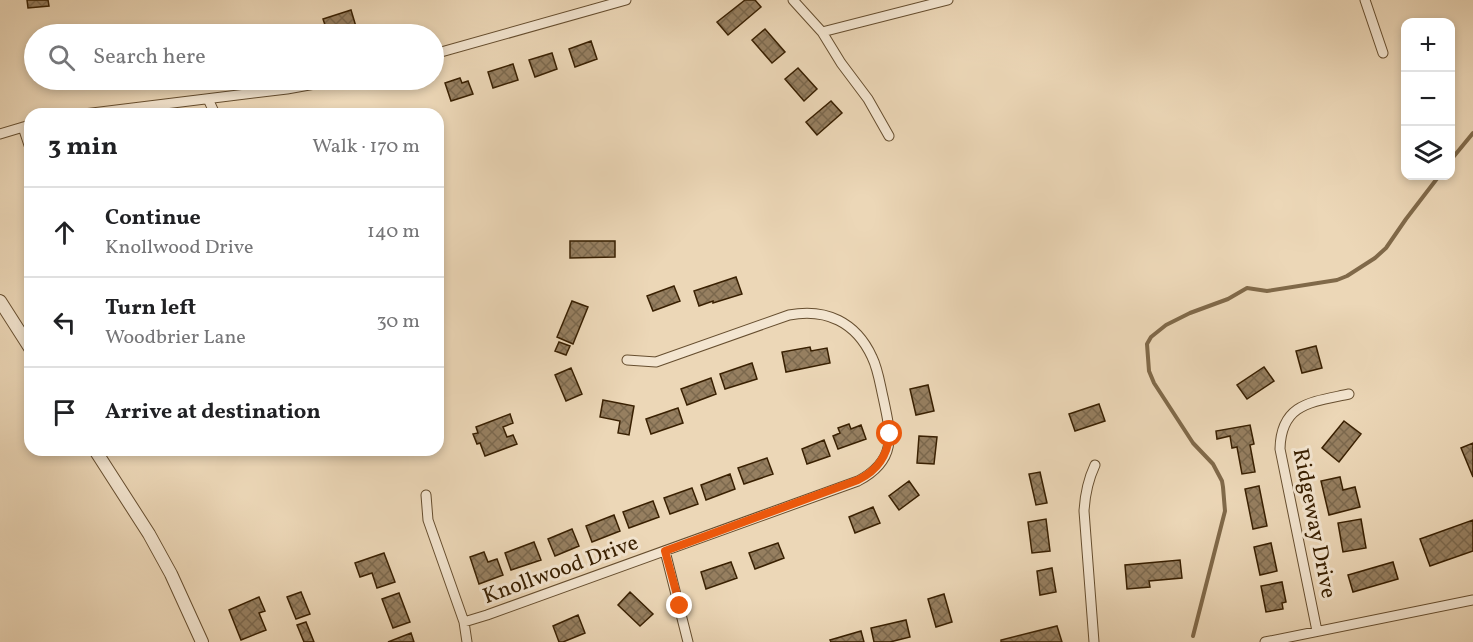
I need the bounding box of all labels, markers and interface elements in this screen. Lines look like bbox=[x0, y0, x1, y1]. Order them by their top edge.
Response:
map controls bbox=[1401, 18, 1455, 180]
button: + bbox=[1401, 18, 1455, 72]
search box bbox=[24, 24, 444, 90]
icon: search bbox=[45, 41, 78, 74]
text: Search here bbox=[93, 42, 206, 73]
button: − bbox=[1401, 72, 1455, 126]
button: layers bbox=[1401, 126, 1455, 180]
text: 3 min bbox=[48, 129, 118, 165]
text: Walk · 170 m bbox=[312, 133, 420, 161]
text: Continue bbox=[105, 203, 201, 234]
icon: ahead bbox=[48, 216, 81, 249]
text: 140 m bbox=[367, 218, 420, 246]
text: Knollwood Drive bbox=[105, 234, 254, 262]
text: Turn left bbox=[105, 293, 196, 324]
icon: left bbox=[48, 306, 81, 339]
text: 30 m bbox=[376, 308, 420, 336]
text: Woodbrier Lane bbox=[105, 324, 246, 352]
icon: arrive bbox=[48, 396, 81, 429]
text: Arrive at destination bbox=[105, 397, 321, 428]
route start bbox=[876, 420, 902, 446]
street label: Ridgeway Drive bbox=[1284, 446, 1343, 601]
street label: Knollwood Drive bbox=[479, 528, 643, 613]
route end bbox=[666, 592, 692, 618]

